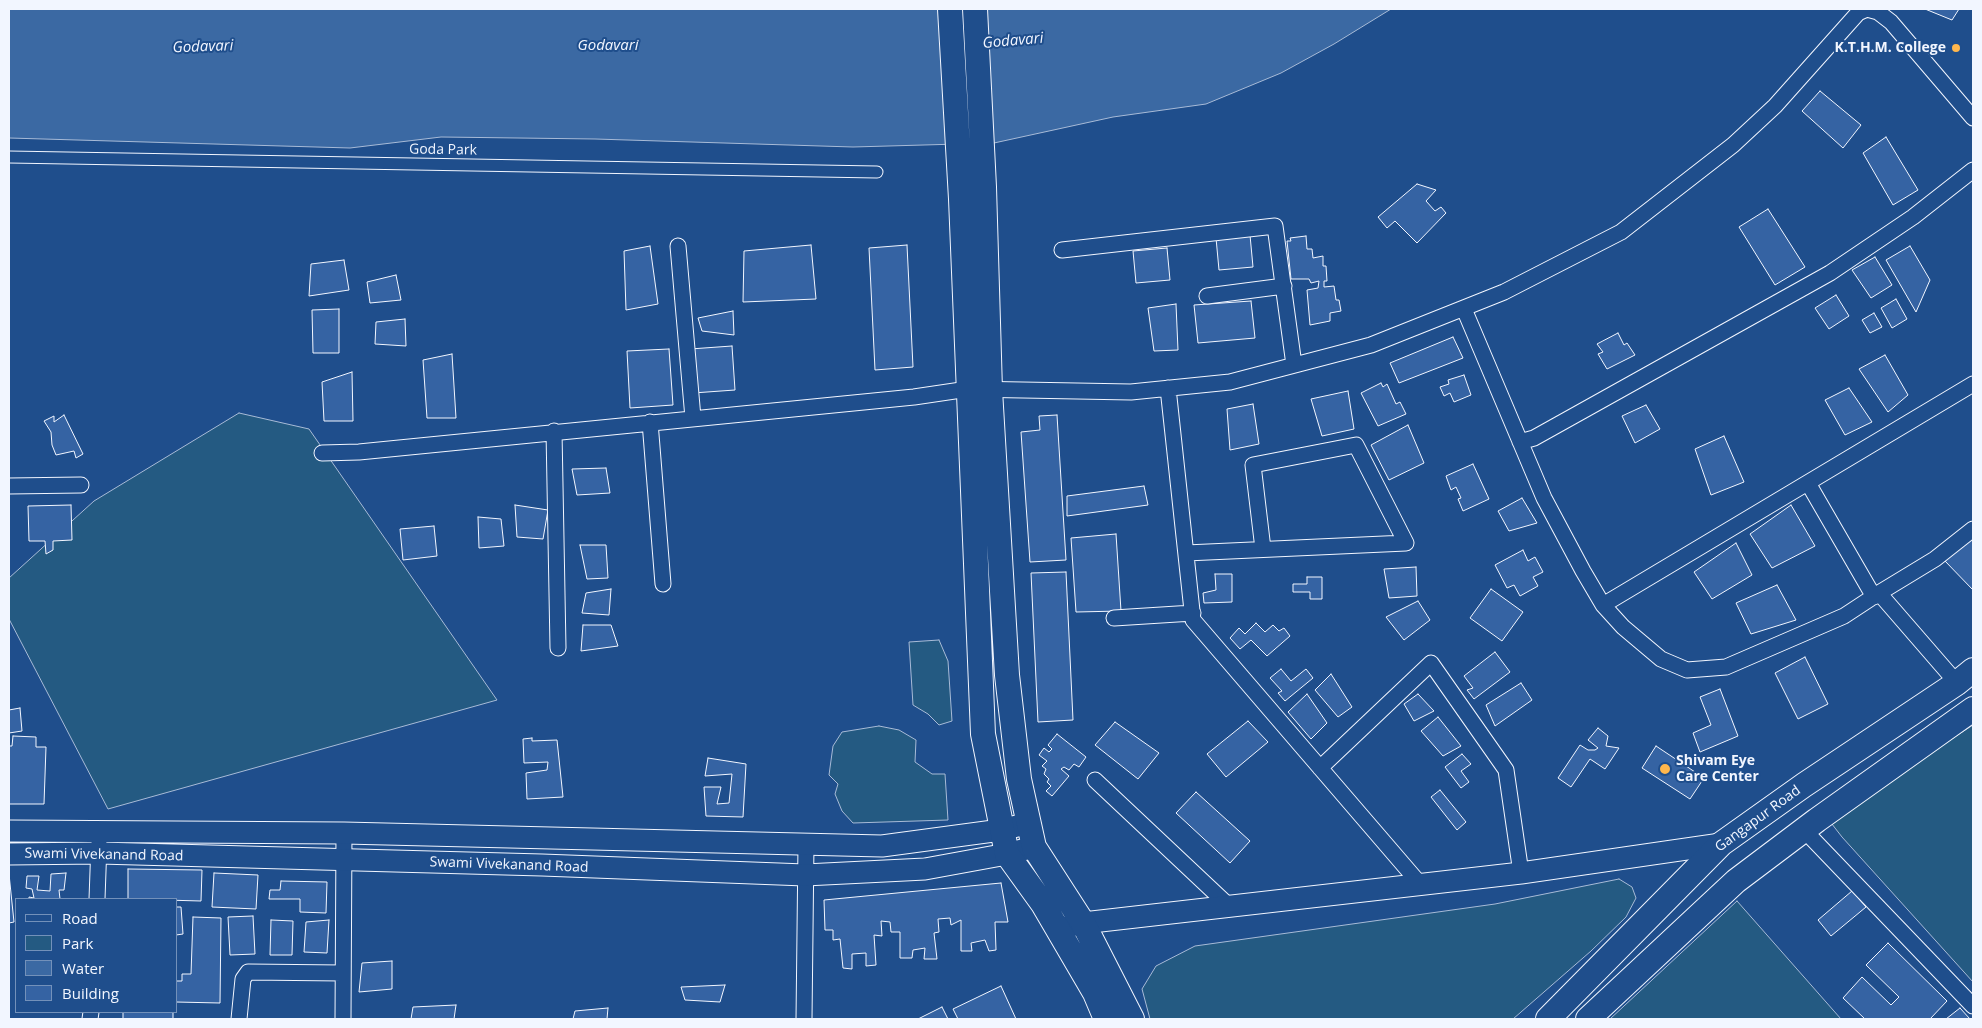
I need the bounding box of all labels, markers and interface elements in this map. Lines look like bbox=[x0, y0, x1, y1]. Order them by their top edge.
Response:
water label: Godavari bbox=[982, 29, 1044, 53]
water label: Godavari bbox=[172, 37, 234, 57]
water label: Godavari bbox=[578, 37, 638, 55]
place label: K.T.H.M. College bbox=[1834, 40, 1946, 56]
marker: K.T.H.M. College bbox=[1950, 42, 1962, 54]
street label: Goda Park bbox=[409, 141, 477, 159]
place label: Shivam Eye Care Center bbox=[1676, 753, 1759, 786]
marker: Shivam Eye Care Center bbox=[1658, 762, 1672, 776]
street label: Gangapur Road bbox=[1712, 782, 1804, 856]
street label: Swami Vivekanand Road bbox=[24, 845, 184, 865]
street label: Swami Vivekanand Road bbox=[429, 854, 589, 876]
legend bbox=[15, 898, 178, 1013]
text: Road bbox=[62, 908, 98, 928]
text: Park bbox=[62, 933, 93, 953]
text: Water bbox=[62, 958, 104, 978]
text: Building bbox=[62, 983, 119, 1003]

